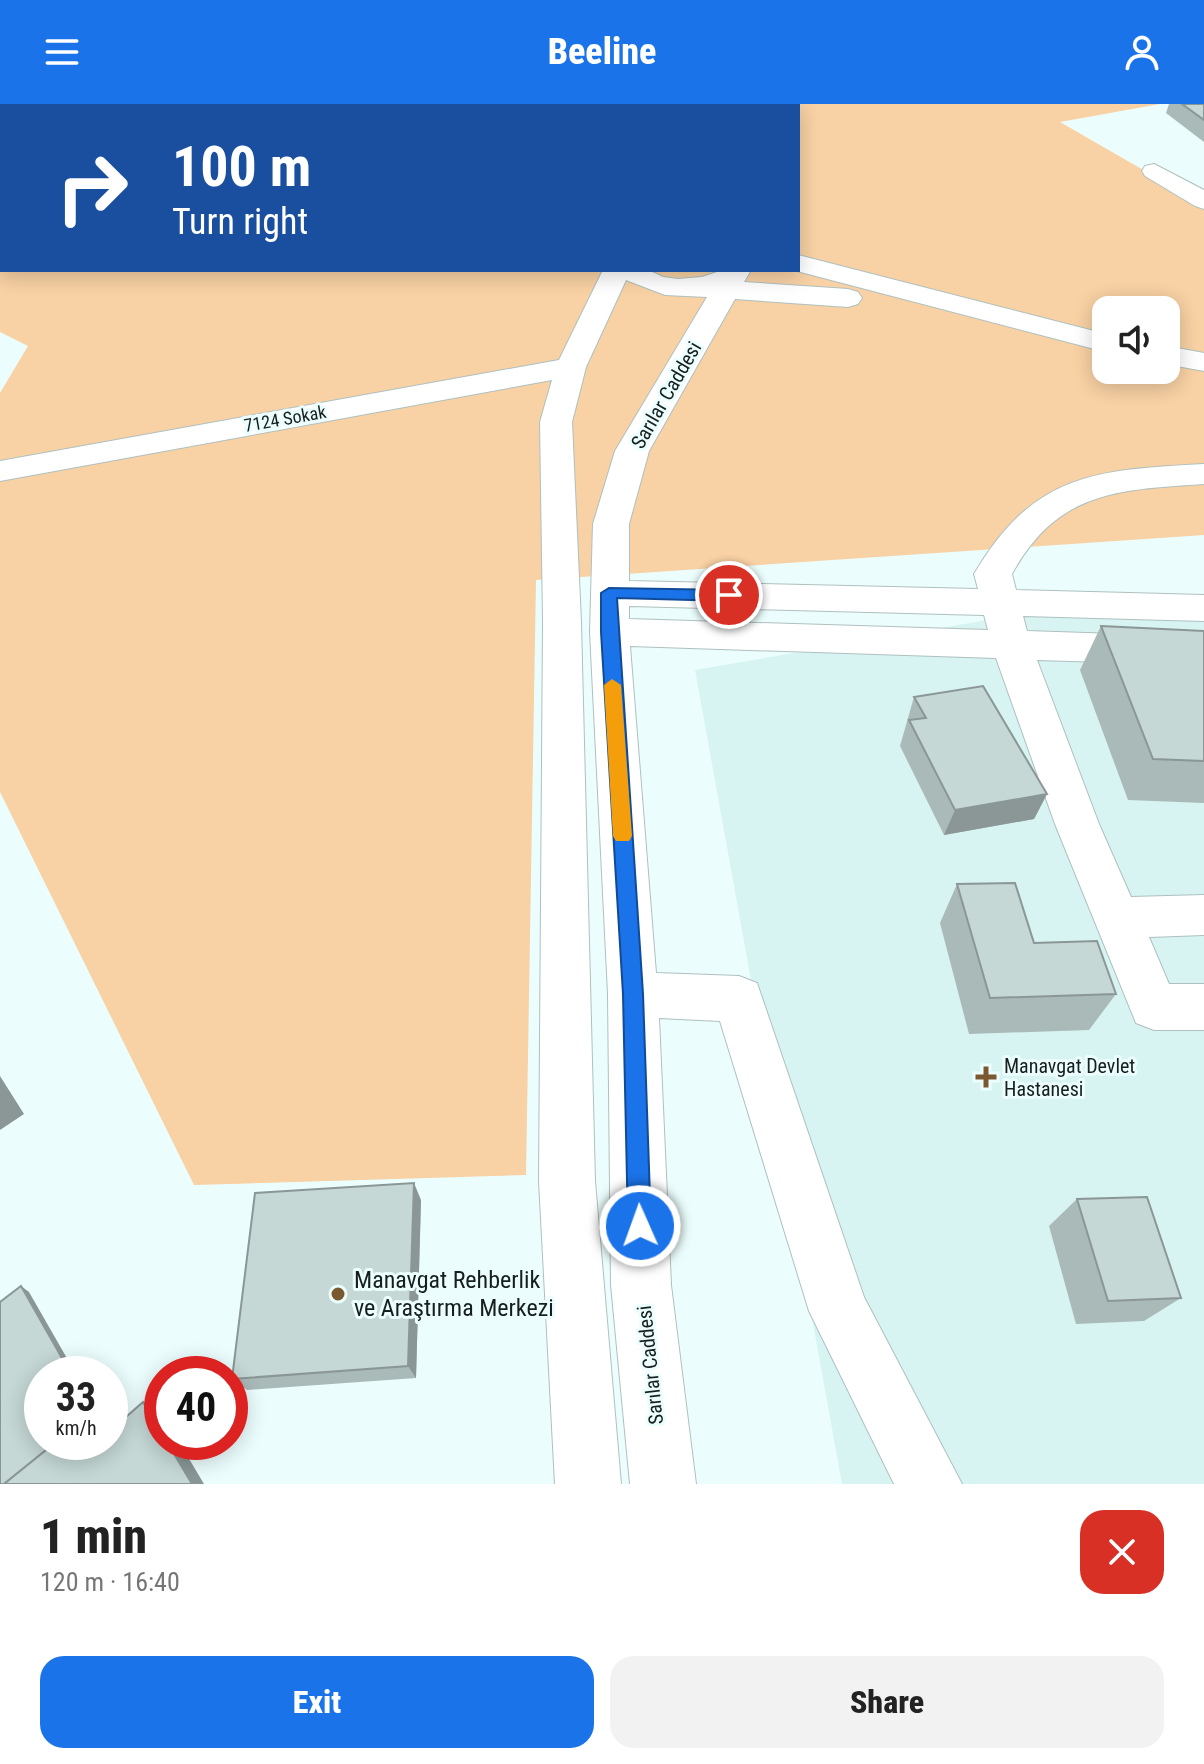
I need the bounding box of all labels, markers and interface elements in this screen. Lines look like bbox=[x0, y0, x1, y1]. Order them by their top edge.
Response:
icon: menu bbox=[40, 30, 84, 74]
icon: person bbox=[1120, 30, 1164, 74]
text: Beeline bbox=[548, 31, 656, 73]
text: 100 m bbox=[172, 134, 311, 200]
icon: right bbox=[40, 136, 144, 240]
text: Turn right bbox=[172, 201, 308, 243]
map controls bbox=[1092, 296, 1180, 384]
button: sound bbox=[1092, 296, 1180, 384]
street label: Sarılar Caddesi bbox=[626, 337, 706, 453]
street label: 7124 Sokak bbox=[242, 401, 328, 436]
pin bbox=[695, 561, 763, 629]
icon: arrive bbox=[707, 573, 751, 617]
place label: Manavgat Devlet Hastanesi bbox=[1004, 1054, 1135, 1101]
marker: Manavgat Devlet Hastanesi bbox=[975, 1066, 997, 1088]
position arrow bbox=[598, 1184, 682, 1268]
place label: Manavgat Rehberlik ve Araştırma Merkezi bbox=[354, 1266, 554, 1322]
marker: Manavgat Rehberlik ve Araştırma Merkezi bbox=[329, 1285, 347, 1303]
street label: Sarılar Caddesi bbox=[632, 1304, 668, 1426]
speed limit sign: 40 bbox=[144, 1356, 248, 1460]
text: 33 bbox=[56, 1374, 96, 1421]
text: km/h bbox=[55, 1416, 97, 1440]
text: 1 min bbox=[40, 1508, 147, 1565]
button: close bbox=[1080, 1510, 1164, 1594]
text: 120 m · 16:40 bbox=[40, 1567, 180, 1597]
button: Exit bbox=[40, 1656, 594, 1748]
button: Share bbox=[610, 1656, 1164, 1748]

